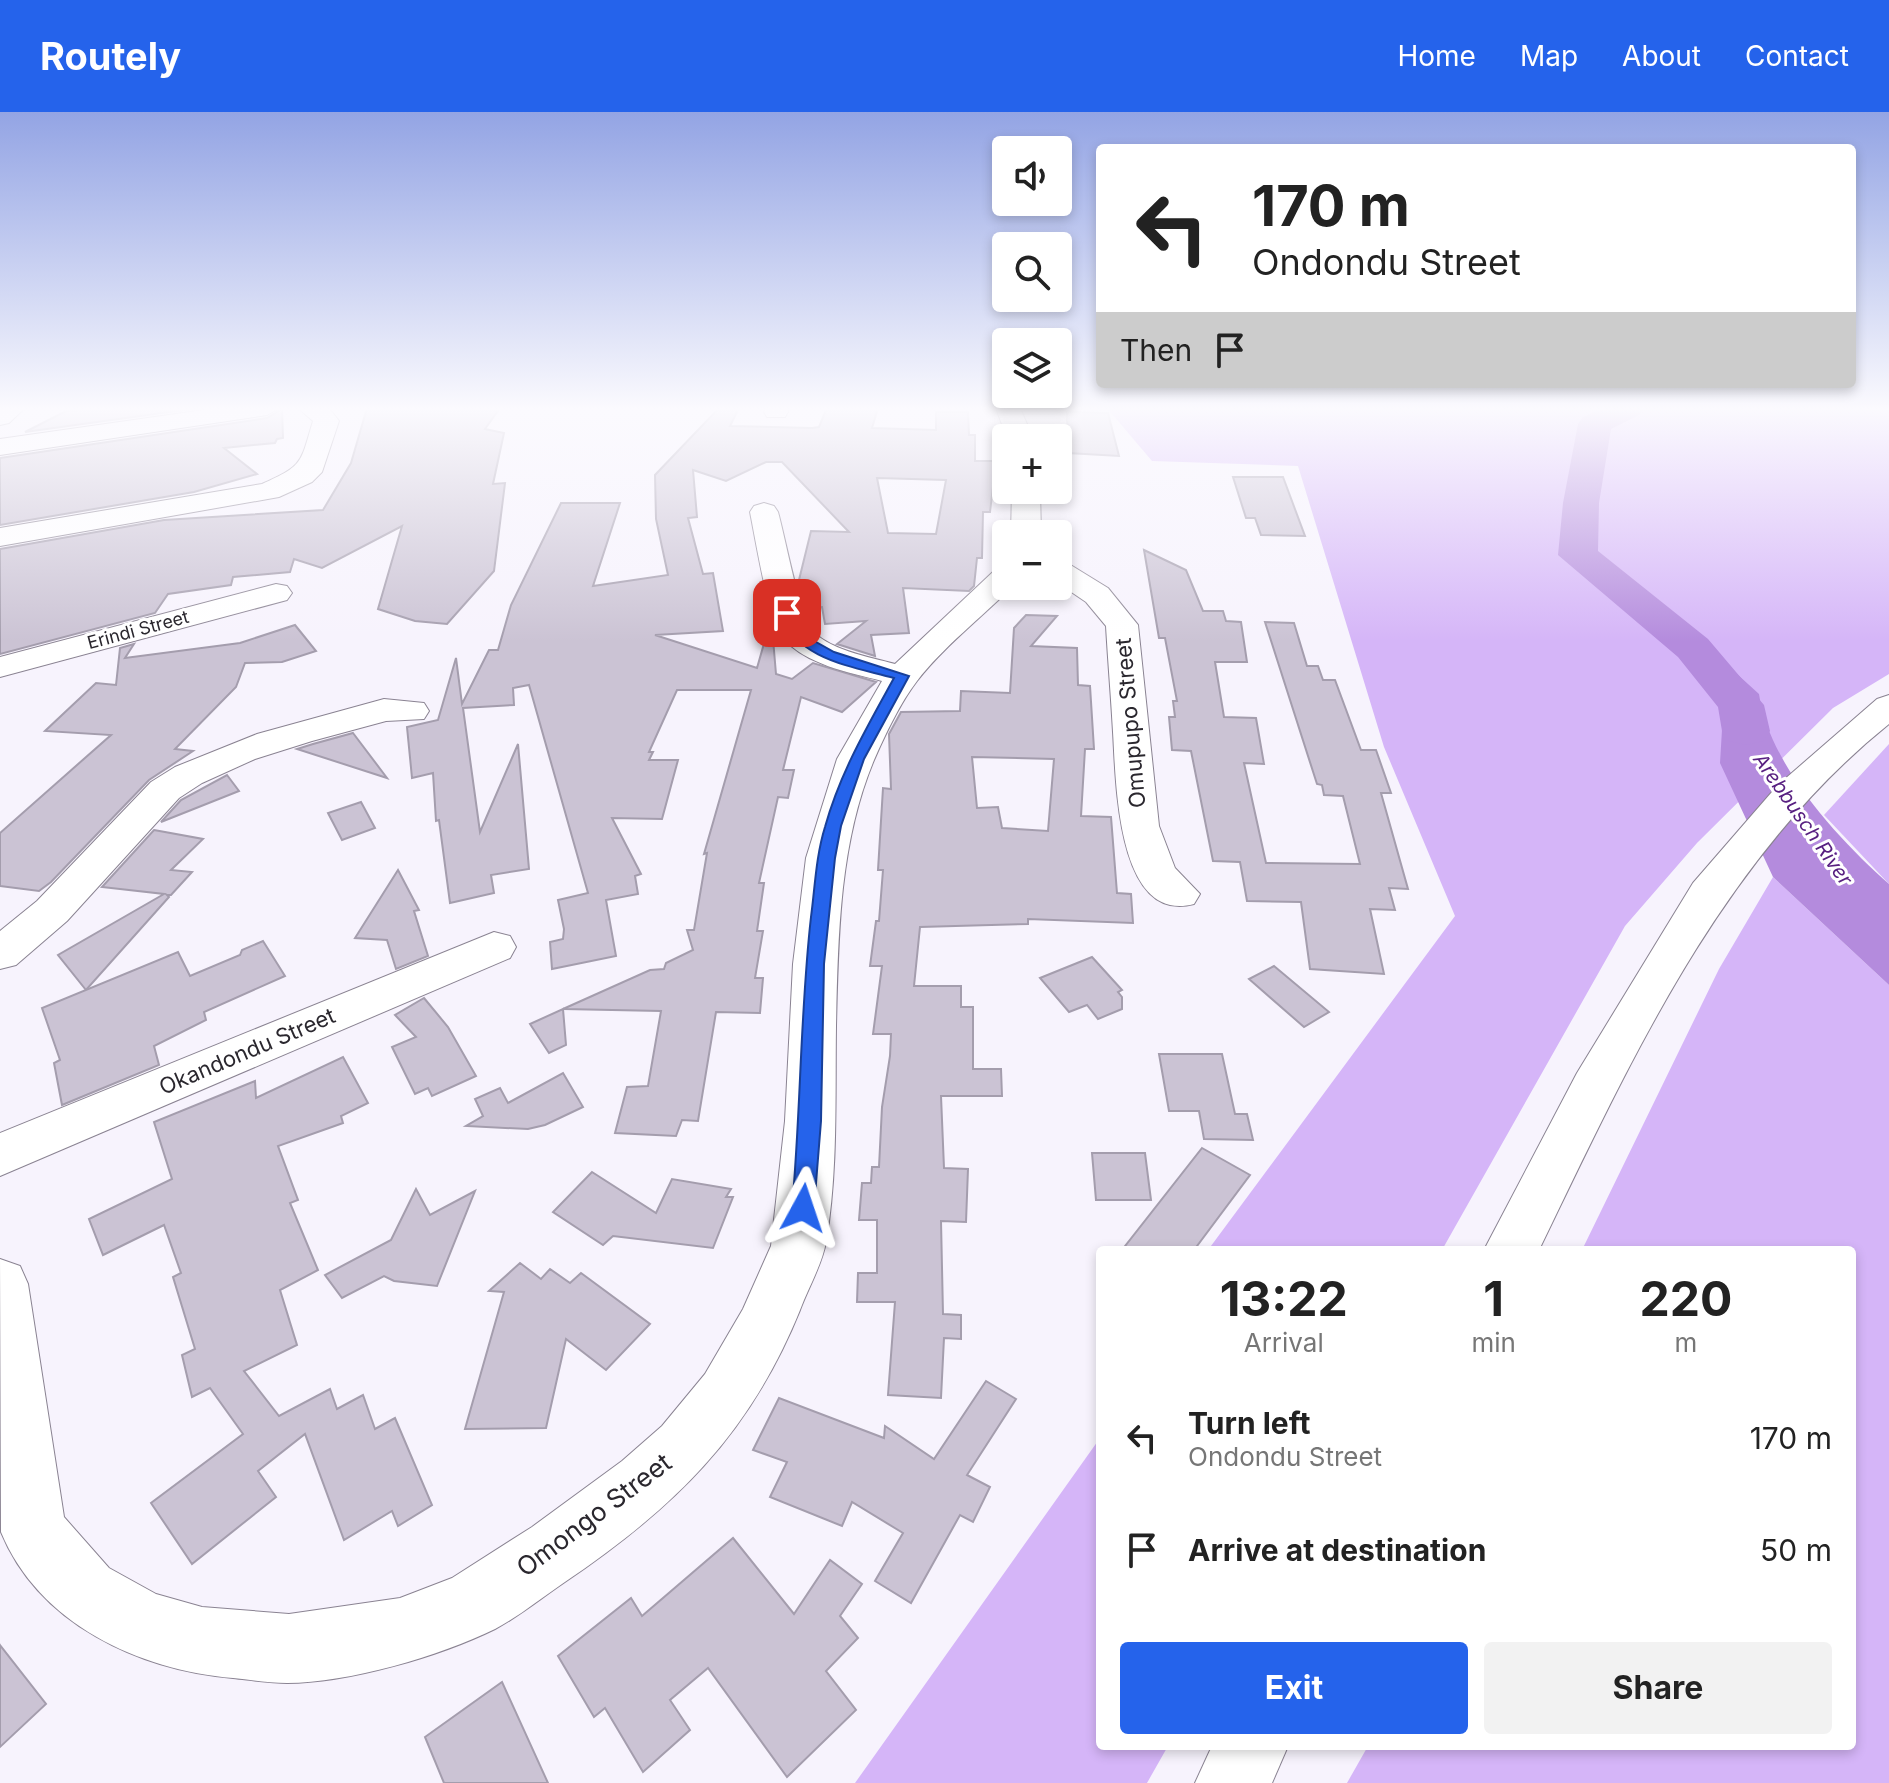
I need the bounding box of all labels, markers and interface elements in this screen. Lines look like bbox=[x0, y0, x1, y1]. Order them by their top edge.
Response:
text: Routely bbox=[40, 33, 181, 79]
text: Home bbox=[1397, 39, 1476, 73]
text: Map bbox=[1520, 39, 1578, 73]
text: About bbox=[1622, 39, 1701, 73]
text: Contact bbox=[1745, 39, 1849, 73]
map controls bbox=[992, 136, 1072, 600]
button: sound bbox=[992, 136, 1072, 216]
text: 170 m bbox=[1252, 172, 1410, 240]
icon: left bbox=[1120, 176, 1224, 280]
button: search bbox=[992, 232, 1072, 312]
text: Ondondu Street bbox=[1252, 240, 1521, 284]
button: layers bbox=[992, 328, 1072, 408]
icon: arrive bbox=[1208, 328, 1252, 372]
text: Then bbox=[1120, 332, 1192, 368]
button: + bbox=[992, 424, 1072, 504]
button: − bbox=[992, 520, 1072, 600]
pin bbox=[753, 579, 821, 647]
icon: arrive bbox=[765, 591, 809, 635]
street label: Erindi Street bbox=[85, 606, 191, 653]
street label: Omupupo Street bbox=[1110, 637, 1150, 809]
water label: Arebbusch River bbox=[1748, 747, 1858, 890]
street label: Okandondu Street bbox=[155, 1002, 339, 1100]
position arrow bbox=[761, 1166, 845, 1250]
text: 13:22 bbox=[1220, 1269, 1348, 1328]
text: 1 bbox=[1483, 1269, 1504, 1328]
text: 220 bbox=[1640, 1269, 1732, 1328]
text: Arrival bbox=[1244, 1327, 1324, 1358]
text: min bbox=[1471, 1327, 1516, 1358]
text: m bbox=[1675, 1327, 1697, 1358]
text: Turn left bbox=[1188, 1405, 1310, 1441]
icon: left bbox=[1120, 1416, 1164, 1460]
text: 170 m bbox=[1750, 1420, 1832, 1456]
text: Ondondu Street bbox=[1188, 1441, 1382, 1472]
street label: Omongo Street bbox=[510, 1446, 677, 1583]
icon: arrive bbox=[1120, 1528, 1164, 1572]
text: Arrive at destination bbox=[1188, 1532, 1486, 1568]
text: 50 m bbox=[1760, 1532, 1832, 1568]
button: Exit bbox=[1120, 1642, 1468, 1734]
button: Share bbox=[1484, 1642, 1832, 1734]

